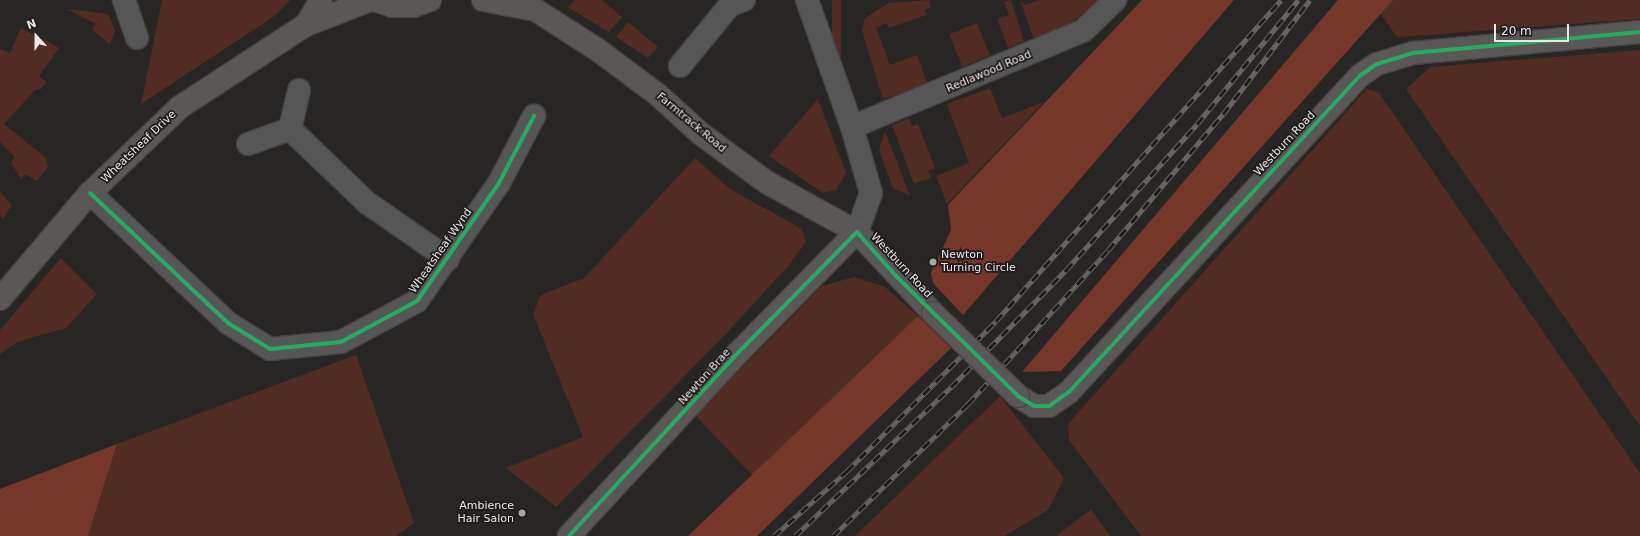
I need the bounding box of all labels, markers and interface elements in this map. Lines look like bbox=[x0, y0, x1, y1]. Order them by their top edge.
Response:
north arrow bbox=[16, 16, 56, 56]
scale bar bbox=[1496, 16, 1571, 42]
text: N bbox=[25, 17, 38, 32]
text: 20 m bbox=[1501, 24, 1532, 38]
street label: Redlawood Road bbox=[944, 48, 1034, 96]
street label: Farmtrack Road bbox=[654, 90, 728, 156]
street label: Wheatsheaf Drive bbox=[99, 108, 179, 186]
street label: Westburn Road bbox=[1252, 109, 1318, 179]
street label: Wheatsheaf Wynd bbox=[407, 206, 475, 296]
street label: Westburn Road bbox=[868, 231, 934, 301]
place label: Newton Turning Circle bbox=[941, 249, 1016, 275]
marker: Newton Turning Circle bbox=[928, 257, 938, 267]
street label: Newton Brae bbox=[676, 346, 734, 408]
place label: Ambience Hair Salon bbox=[457, 500, 514, 526]
marker: Ambience Hair Salon bbox=[517, 508, 527, 518]

